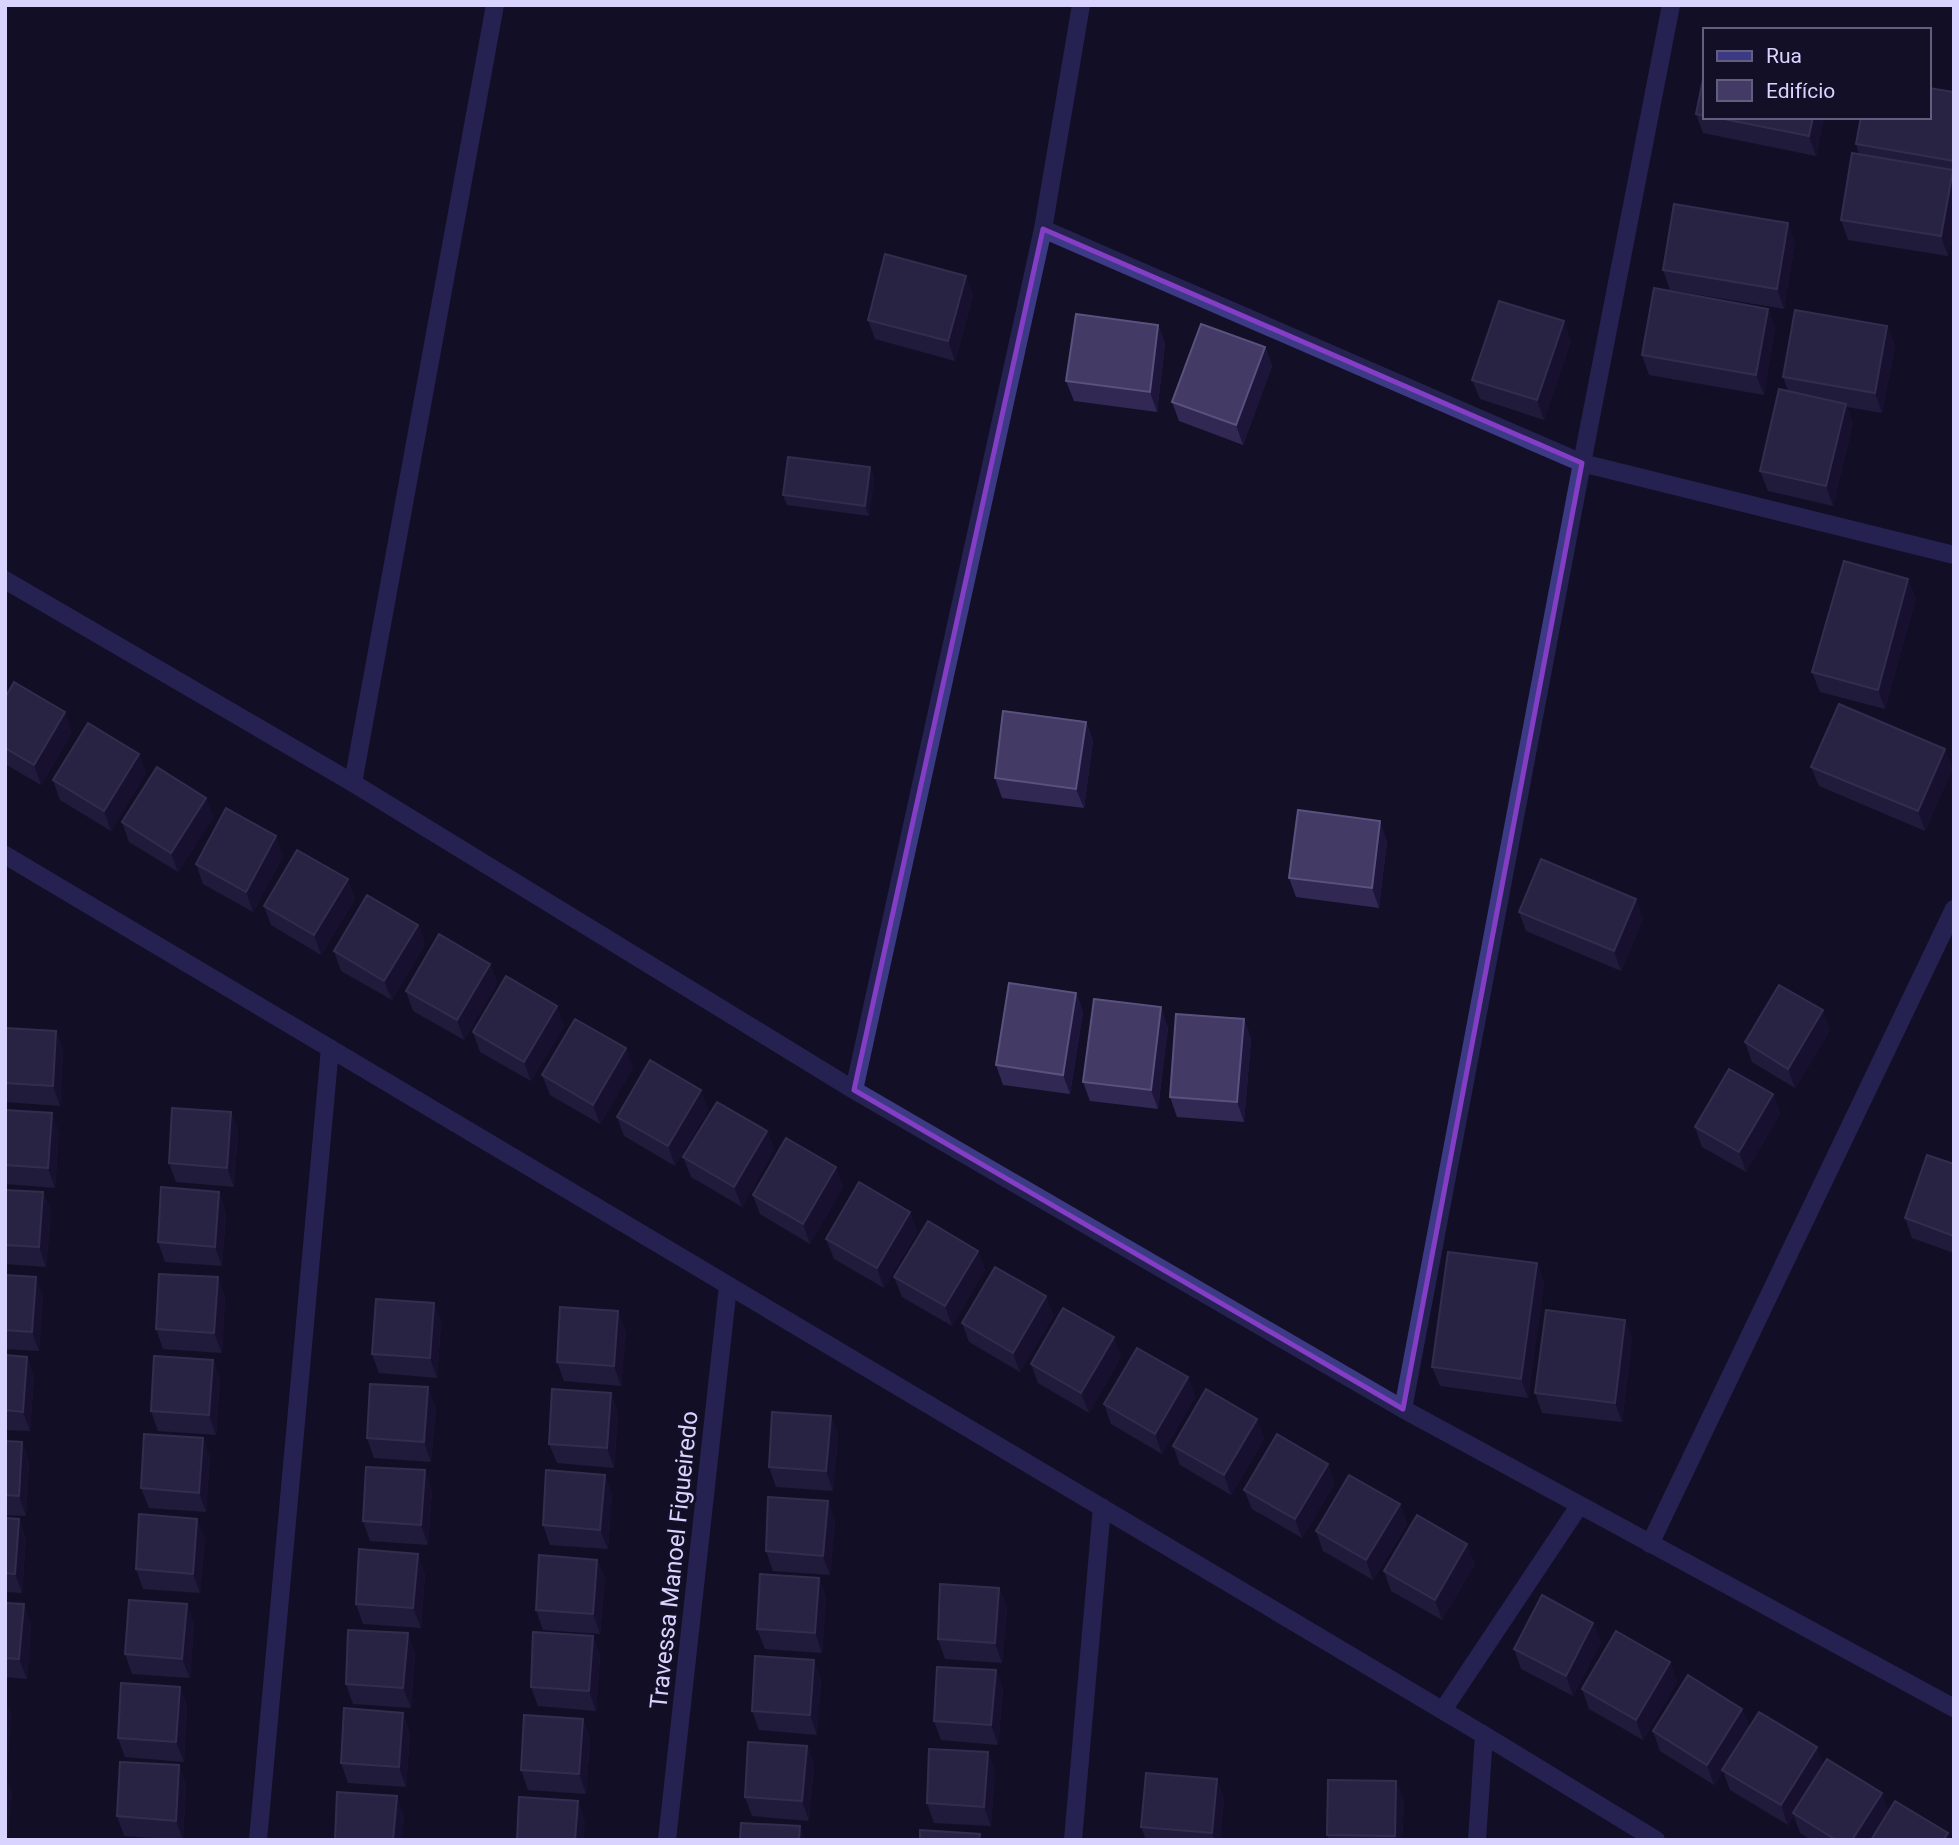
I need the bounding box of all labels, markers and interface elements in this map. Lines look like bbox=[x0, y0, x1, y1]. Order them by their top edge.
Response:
legend bbox=[1703, 28, 1931, 119]
text: Rua bbox=[1766, 44, 1802, 68]
text: Edifício bbox=[1766, 79, 1835, 103]
street label: Travessa Manoel Figueiredo bbox=[644, 1410, 704, 1710]

